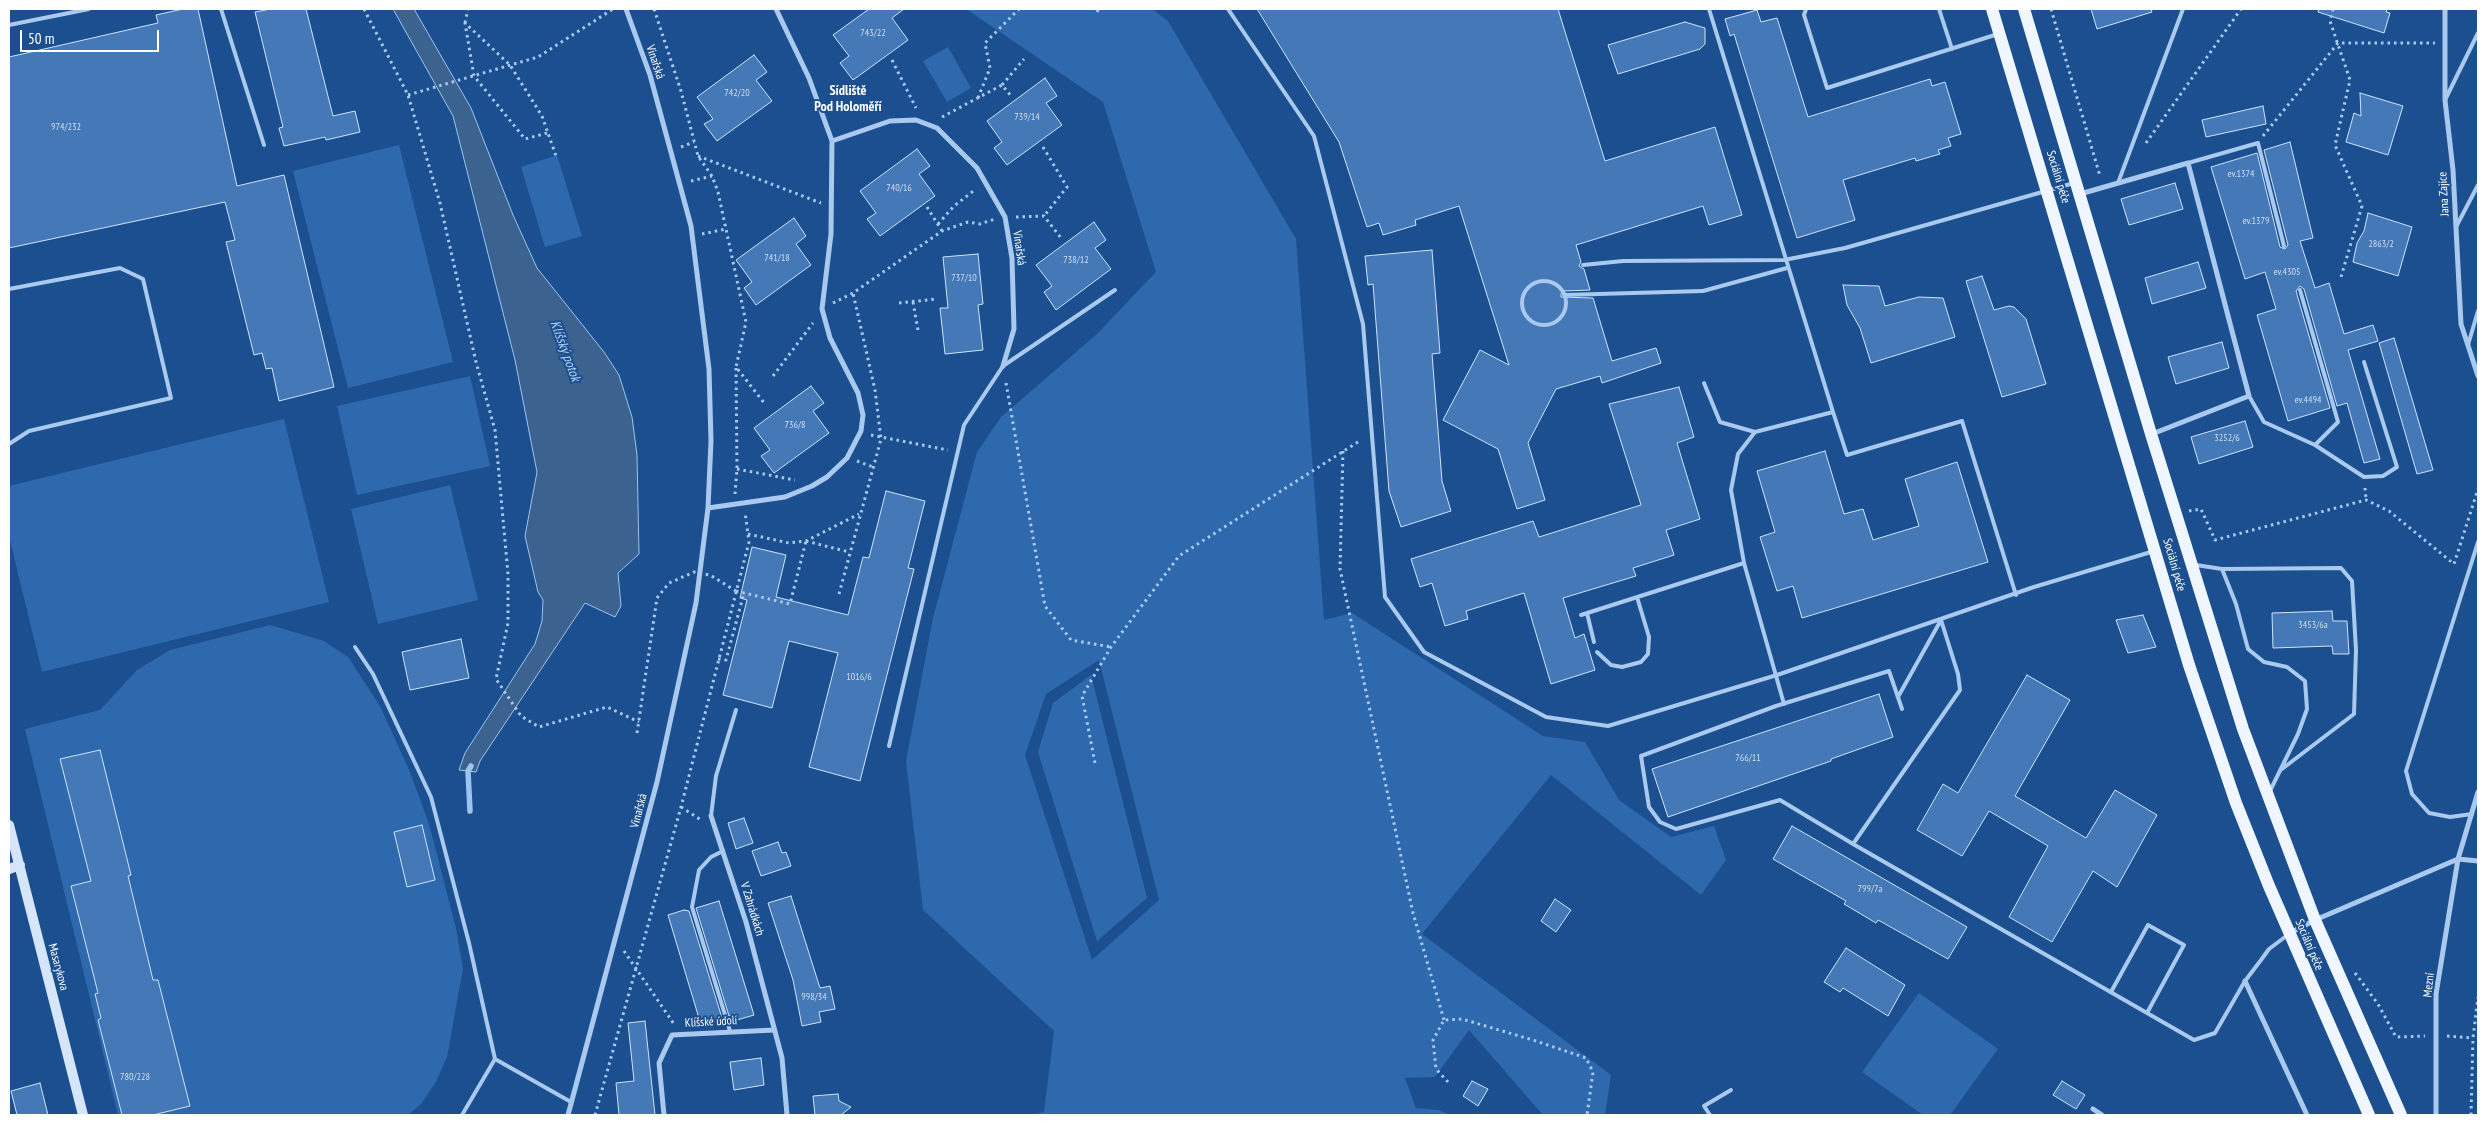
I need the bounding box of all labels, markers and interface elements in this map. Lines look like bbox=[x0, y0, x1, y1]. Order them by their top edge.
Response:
scale bar bbox=[22, 20, 161, 52]
house number: 743/22 bbox=[860, 27, 886, 39]
text: 50 m bbox=[28, 29, 54, 48]
street label: Vinařská bbox=[643, 43, 667, 81]
district label: Sídliště Pod Holoměří bbox=[814, 83, 882, 115]
house number: 742/20 bbox=[724, 87, 750, 99]
house number: 739/14 bbox=[1014, 111, 1040, 123]
house number: 974/232 bbox=[51, 121, 81, 133]
street label: Sociální péče bbox=[2043, 149, 2073, 205]
house number: ev.1374 bbox=[2227, 168, 2255, 180]
street label: Jana Zajíce bbox=[2436, 171, 2452, 217]
house number: 740/16 bbox=[886, 182, 912, 194]
house number: ev.1379 bbox=[2242, 215, 2270, 227]
street label: Vinařská bbox=[1009, 230, 1029, 266]
house number: 2863/2 bbox=[2368, 238, 2394, 250]
house number: 741/18 bbox=[764, 252, 790, 264]
house number: 738/12 bbox=[1063, 254, 1089, 266]
house number: ev.4305 bbox=[2273, 266, 2301, 278]
house number: 737/10 bbox=[951, 272, 977, 284]
water label: Klíšský potok bbox=[546, 318, 584, 384]
house number: ev.4494 bbox=[2294, 394, 2322, 406]
house number: 736/8 bbox=[785, 419, 805, 431]
house number: 3252/6 bbox=[2214, 432, 2240, 444]
street label: Sociální péče bbox=[2160, 537, 2188, 593]
house number: 3453/6a bbox=[2298, 619, 2328, 631]
house number: 1016/6 bbox=[846, 671, 872, 683]
house number: 766/11 bbox=[1735, 752, 1761, 764]
street label: Vinařská bbox=[628, 792, 650, 830]
street label: V Zahrádkách bbox=[737, 880, 767, 938]
house number: 799/7a bbox=[1858, 883, 1882, 895]
street label: Sociální péče bbox=[2292, 917, 2326, 973]
street label: Masarykova bbox=[45, 942, 71, 992]
street label: Mezní bbox=[2421, 972, 2437, 998]
house number: 998/34 bbox=[801, 991, 827, 1003]
street label: Klíšské údolí bbox=[684, 1013, 738, 1031]
house number: 780/228 bbox=[120, 1071, 150, 1083]

